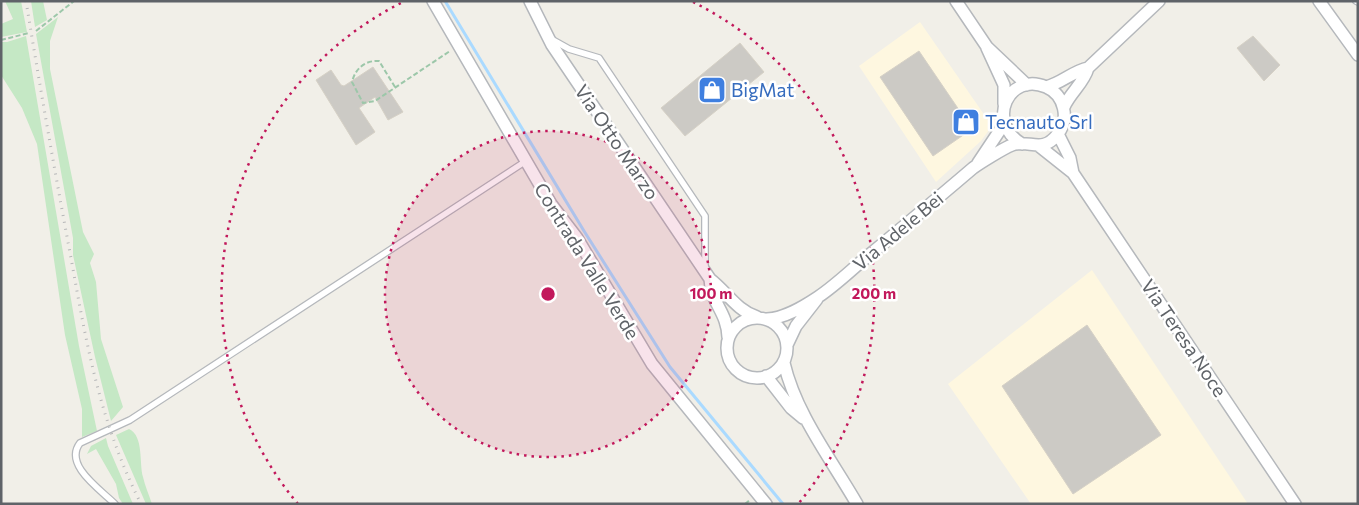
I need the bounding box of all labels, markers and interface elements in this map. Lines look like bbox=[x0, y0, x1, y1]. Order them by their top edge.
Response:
shop icon: BigMat bbox=[697, 75, 727, 105]
place label: BigMat bbox=[731, 78, 794, 101]
street label: Via Otto Marzo bbox=[570, 80, 664, 204]
shop icon: Tecnauto Srl bbox=[951, 107, 981, 137]
place label: Tecnauto Srl bbox=[985, 110, 1093, 133]
street label: Contrada Valle Verde bbox=[530, 178, 645, 343]
street label: Via Adele Bei bbox=[848, 186, 948, 275]
street label: Via Teresa Noce bbox=[1137, 275, 1232, 401]
text: 100 m bbox=[690, 284, 732, 302]
text: 200 m bbox=[852, 284, 896, 302]
centre of rings bbox=[539, 285, 557, 303]

